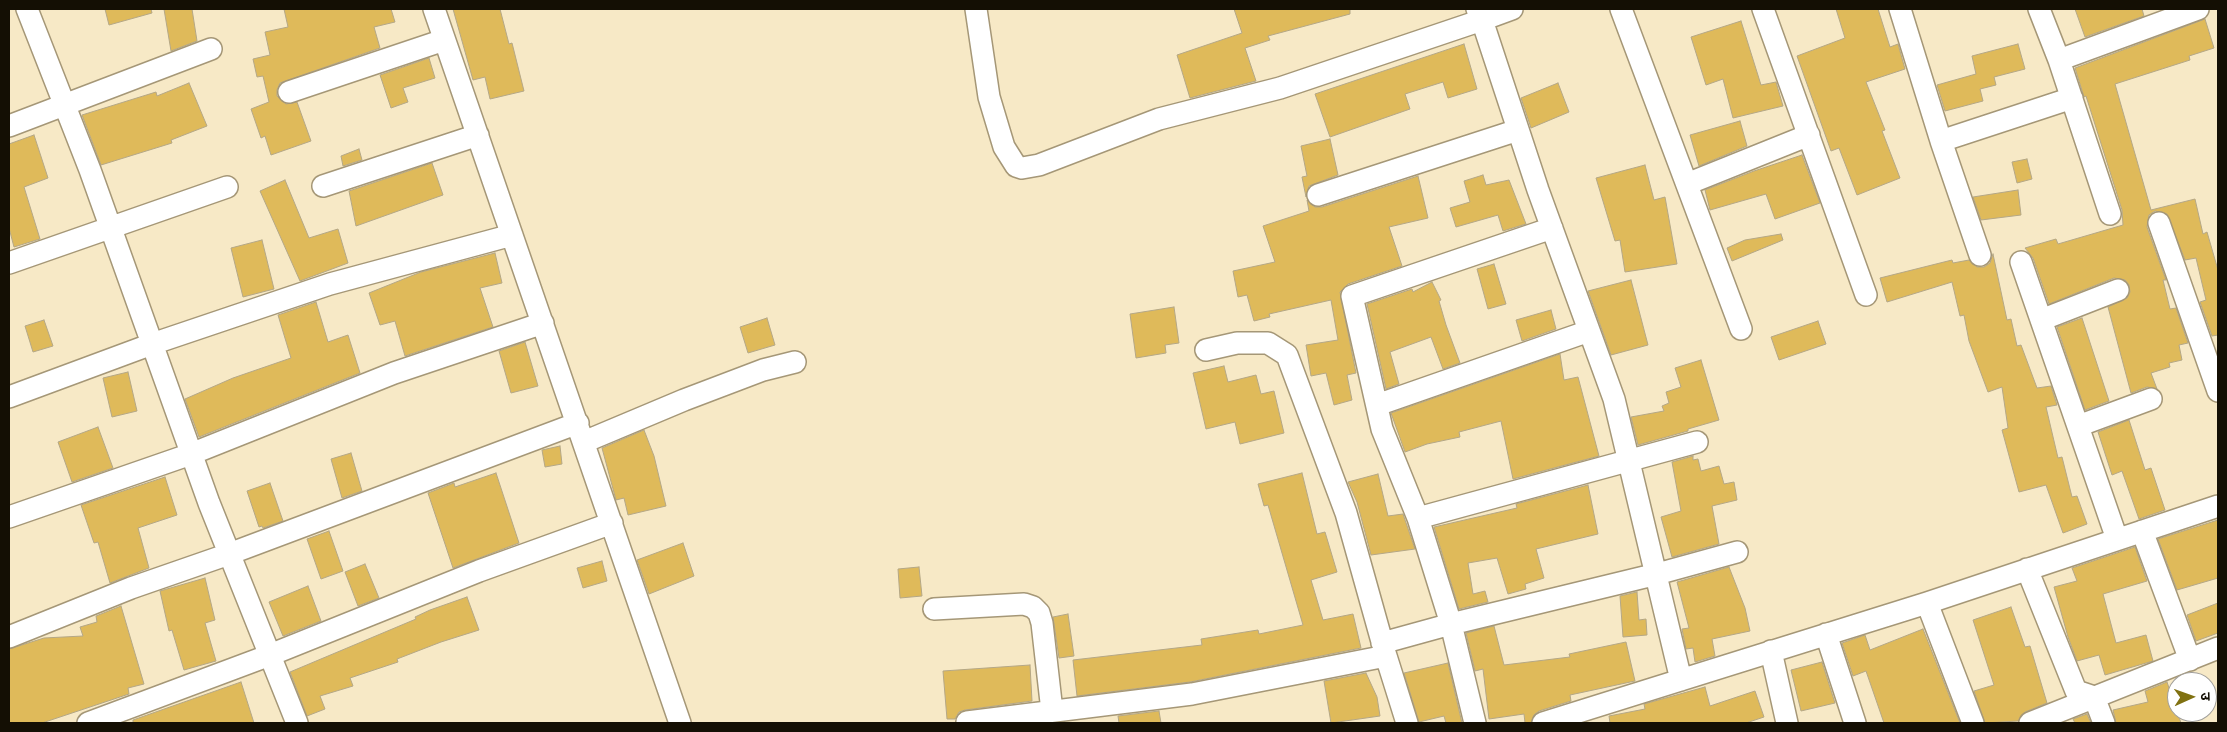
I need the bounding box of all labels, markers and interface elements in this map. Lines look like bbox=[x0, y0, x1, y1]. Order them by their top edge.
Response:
north arrow bbox=[2167, 672, 2217, 722]
text: उ bbox=[2197, 692, 2215, 701]

